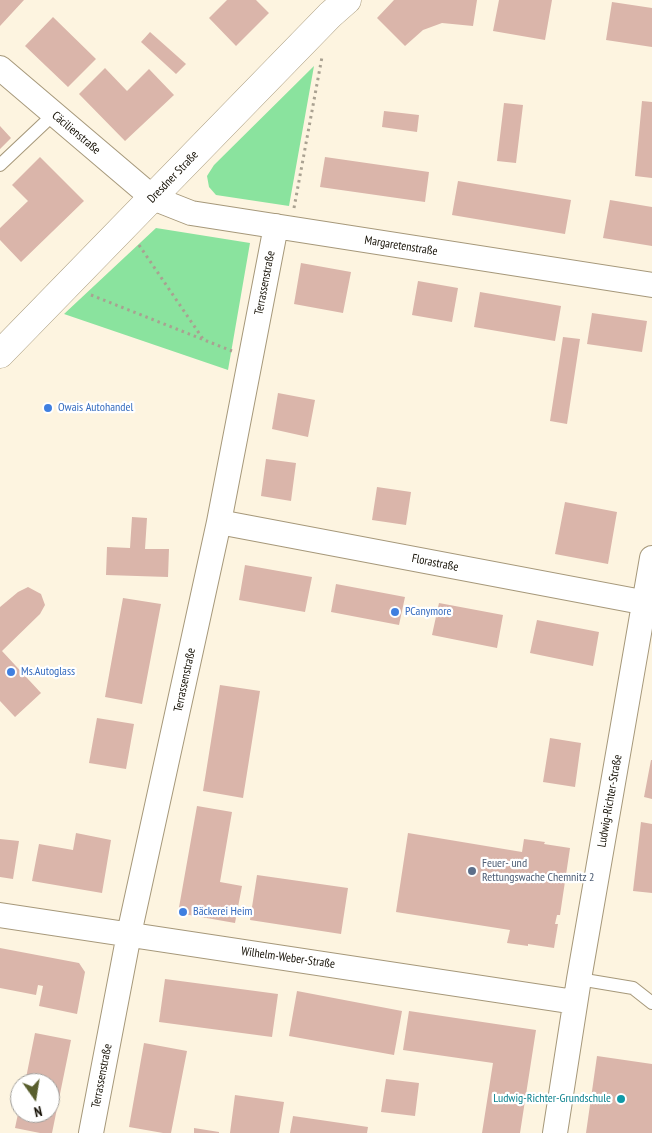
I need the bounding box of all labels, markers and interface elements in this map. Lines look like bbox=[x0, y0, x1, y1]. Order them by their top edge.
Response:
street label: Cäcilienstraße bbox=[49, 109, 103, 157]
street label: Dresdner Straße bbox=[144, 148, 202, 206]
street label: Margaretenstraße bbox=[364, 233, 438, 259]
street label: Terrassenstraße bbox=[252, 250, 278, 316]
place label: Owais Autohandel bbox=[58, 401, 133, 415]
marker: Owais Autohandel bbox=[42, 402, 54, 414]
street label: Florastraße bbox=[410, 551, 460, 575]
place label: PCanymore bbox=[405, 605, 451, 619]
marker: PCanymore bbox=[389, 606, 401, 618]
street label: Terrassenstraße bbox=[171, 647, 199, 713]
place label: Ms.Autoglass bbox=[21, 665, 75, 679]
marker: Ms.Autoglass bbox=[5, 666, 17, 678]
street label: Ludwig-Richter-Straße bbox=[595, 754, 625, 848]
place label: Feuer- und Rettungswache Chemnitz 2 bbox=[482, 857, 594, 885]
marker: Feuer- und Rettungswache Chemnitz 2 bbox=[466, 865, 478, 877]
place label: Bäckerei Heim bbox=[193, 905, 252, 919]
marker: Bäckerei Heim bbox=[177, 906, 189, 918]
street label: Wilhelm-Weber-Straße bbox=[240, 944, 336, 972]
street label: Terrassenstraße bbox=[89, 1043, 115, 1109]
north arrow bbox=[10, 1073, 60, 1123]
place label: Ludwig-Richter-Grundschule bbox=[493, 1092, 611, 1106]
marker: Ludwig-Richter-Grundschule bbox=[615, 1093, 627, 1105]
text: N bbox=[32, 1102, 44, 1121]

